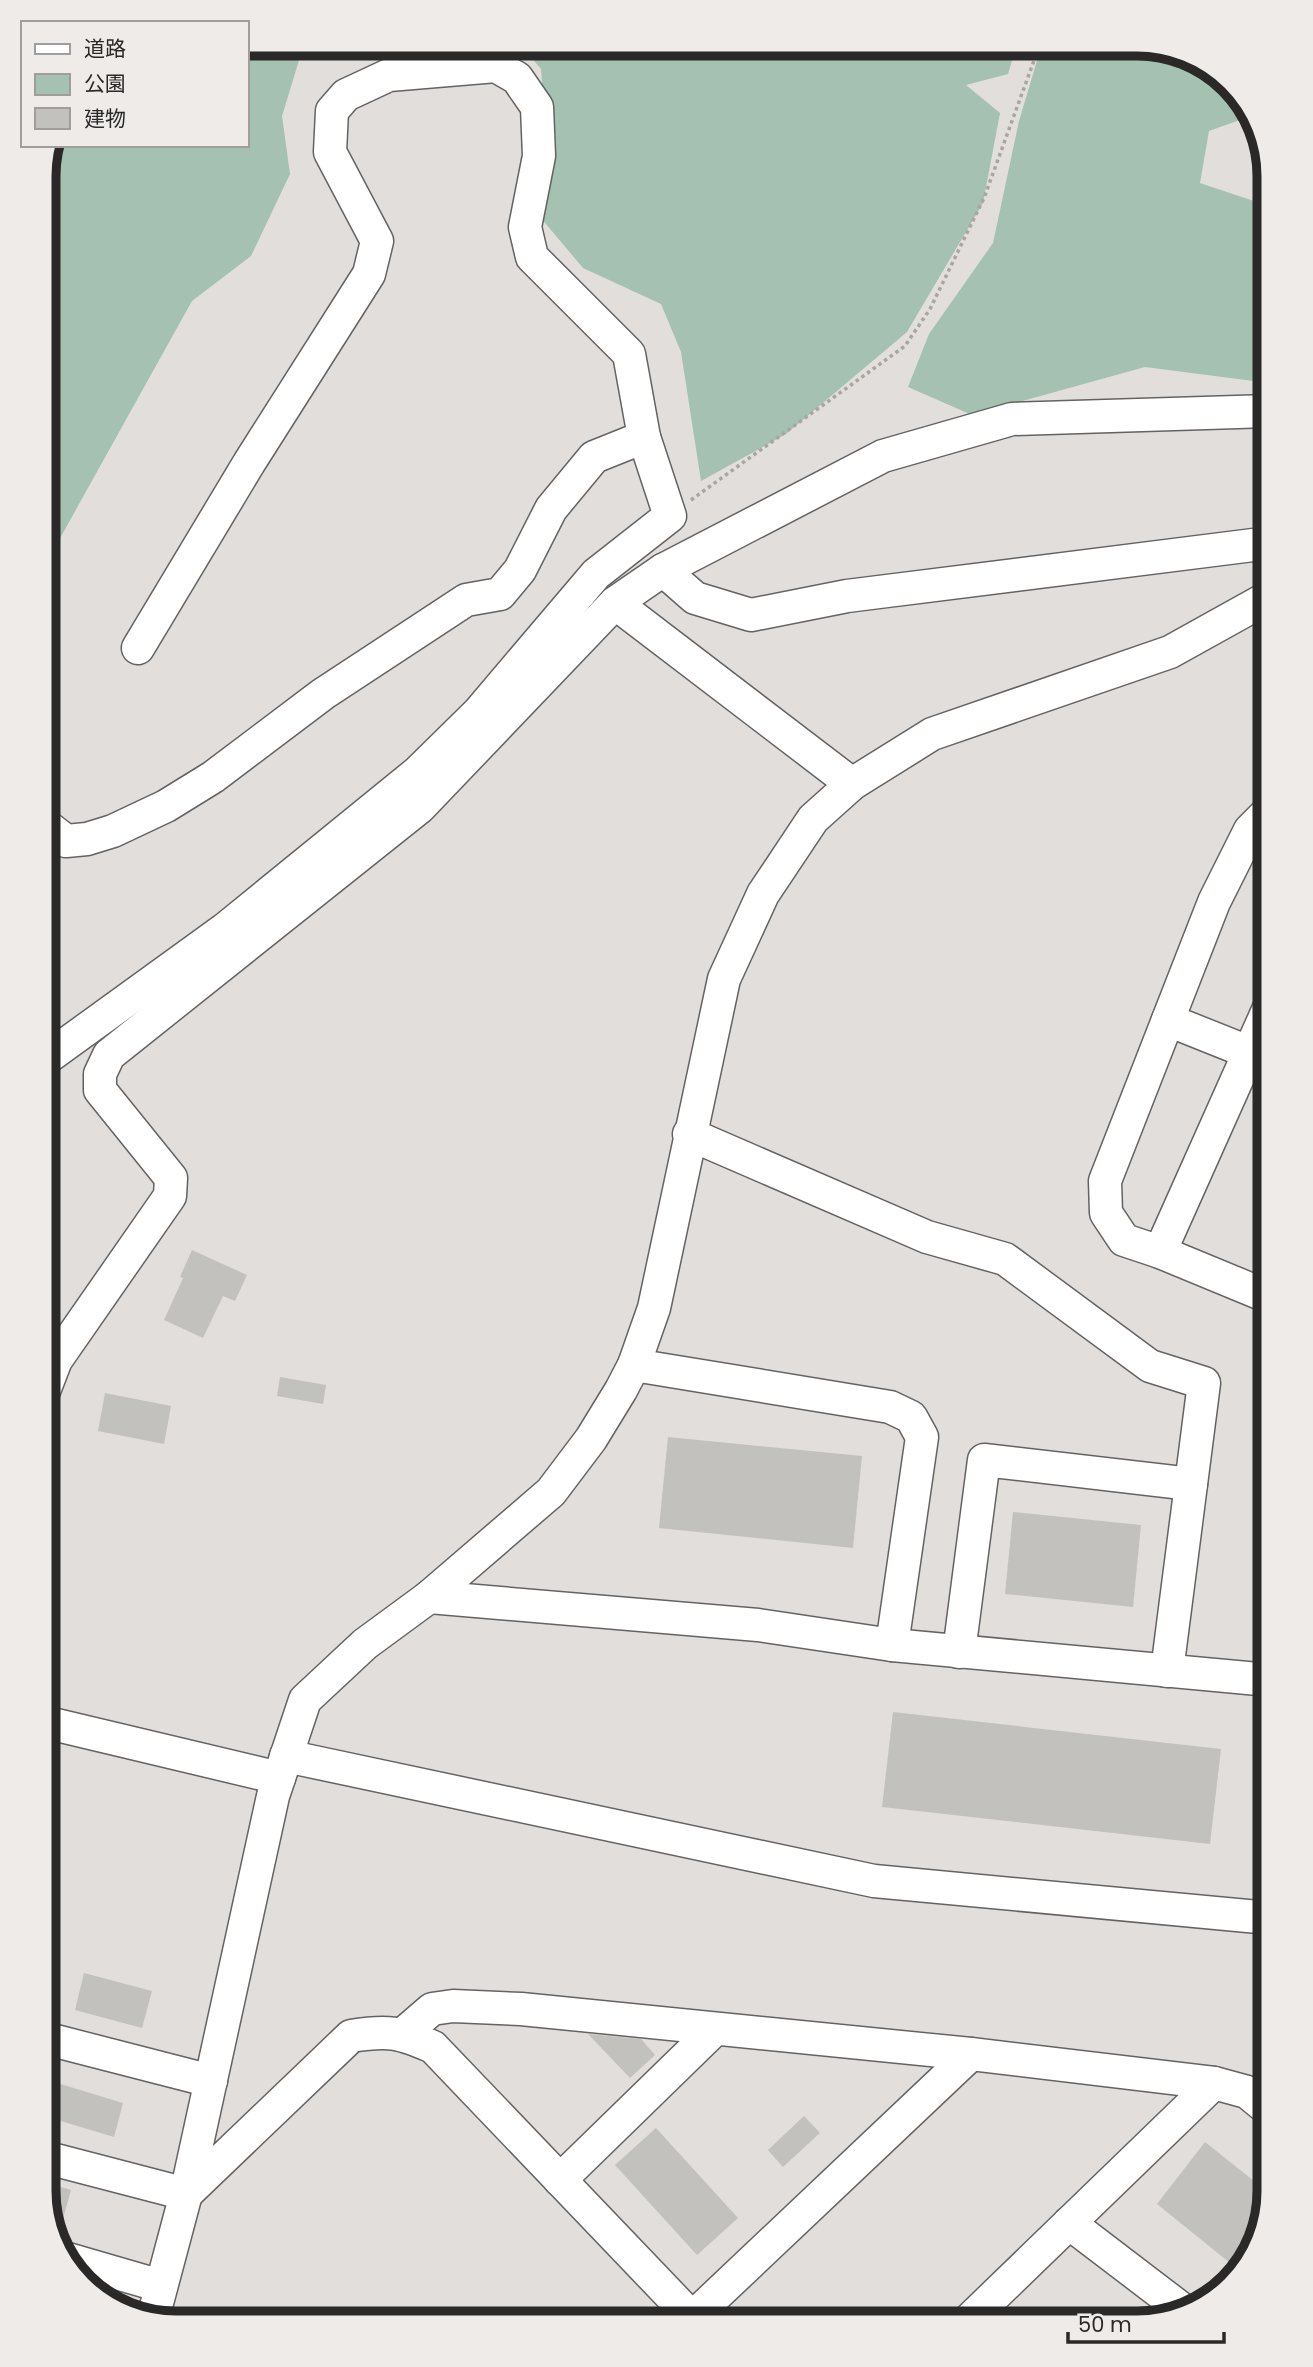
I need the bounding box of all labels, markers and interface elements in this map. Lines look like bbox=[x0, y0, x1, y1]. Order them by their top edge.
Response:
legend bbox=[21, 21, 248, 147]
text: 道路 bbox=[84, 34, 126, 63]
text: 公園 bbox=[84, 69, 126, 98]
text: 建物 bbox=[84, 104, 126, 133]
scale bar bbox=[1068, 2300, 1224, 2344]
text: 50 m bbox=[1078, 2310, 1132, 2339]

